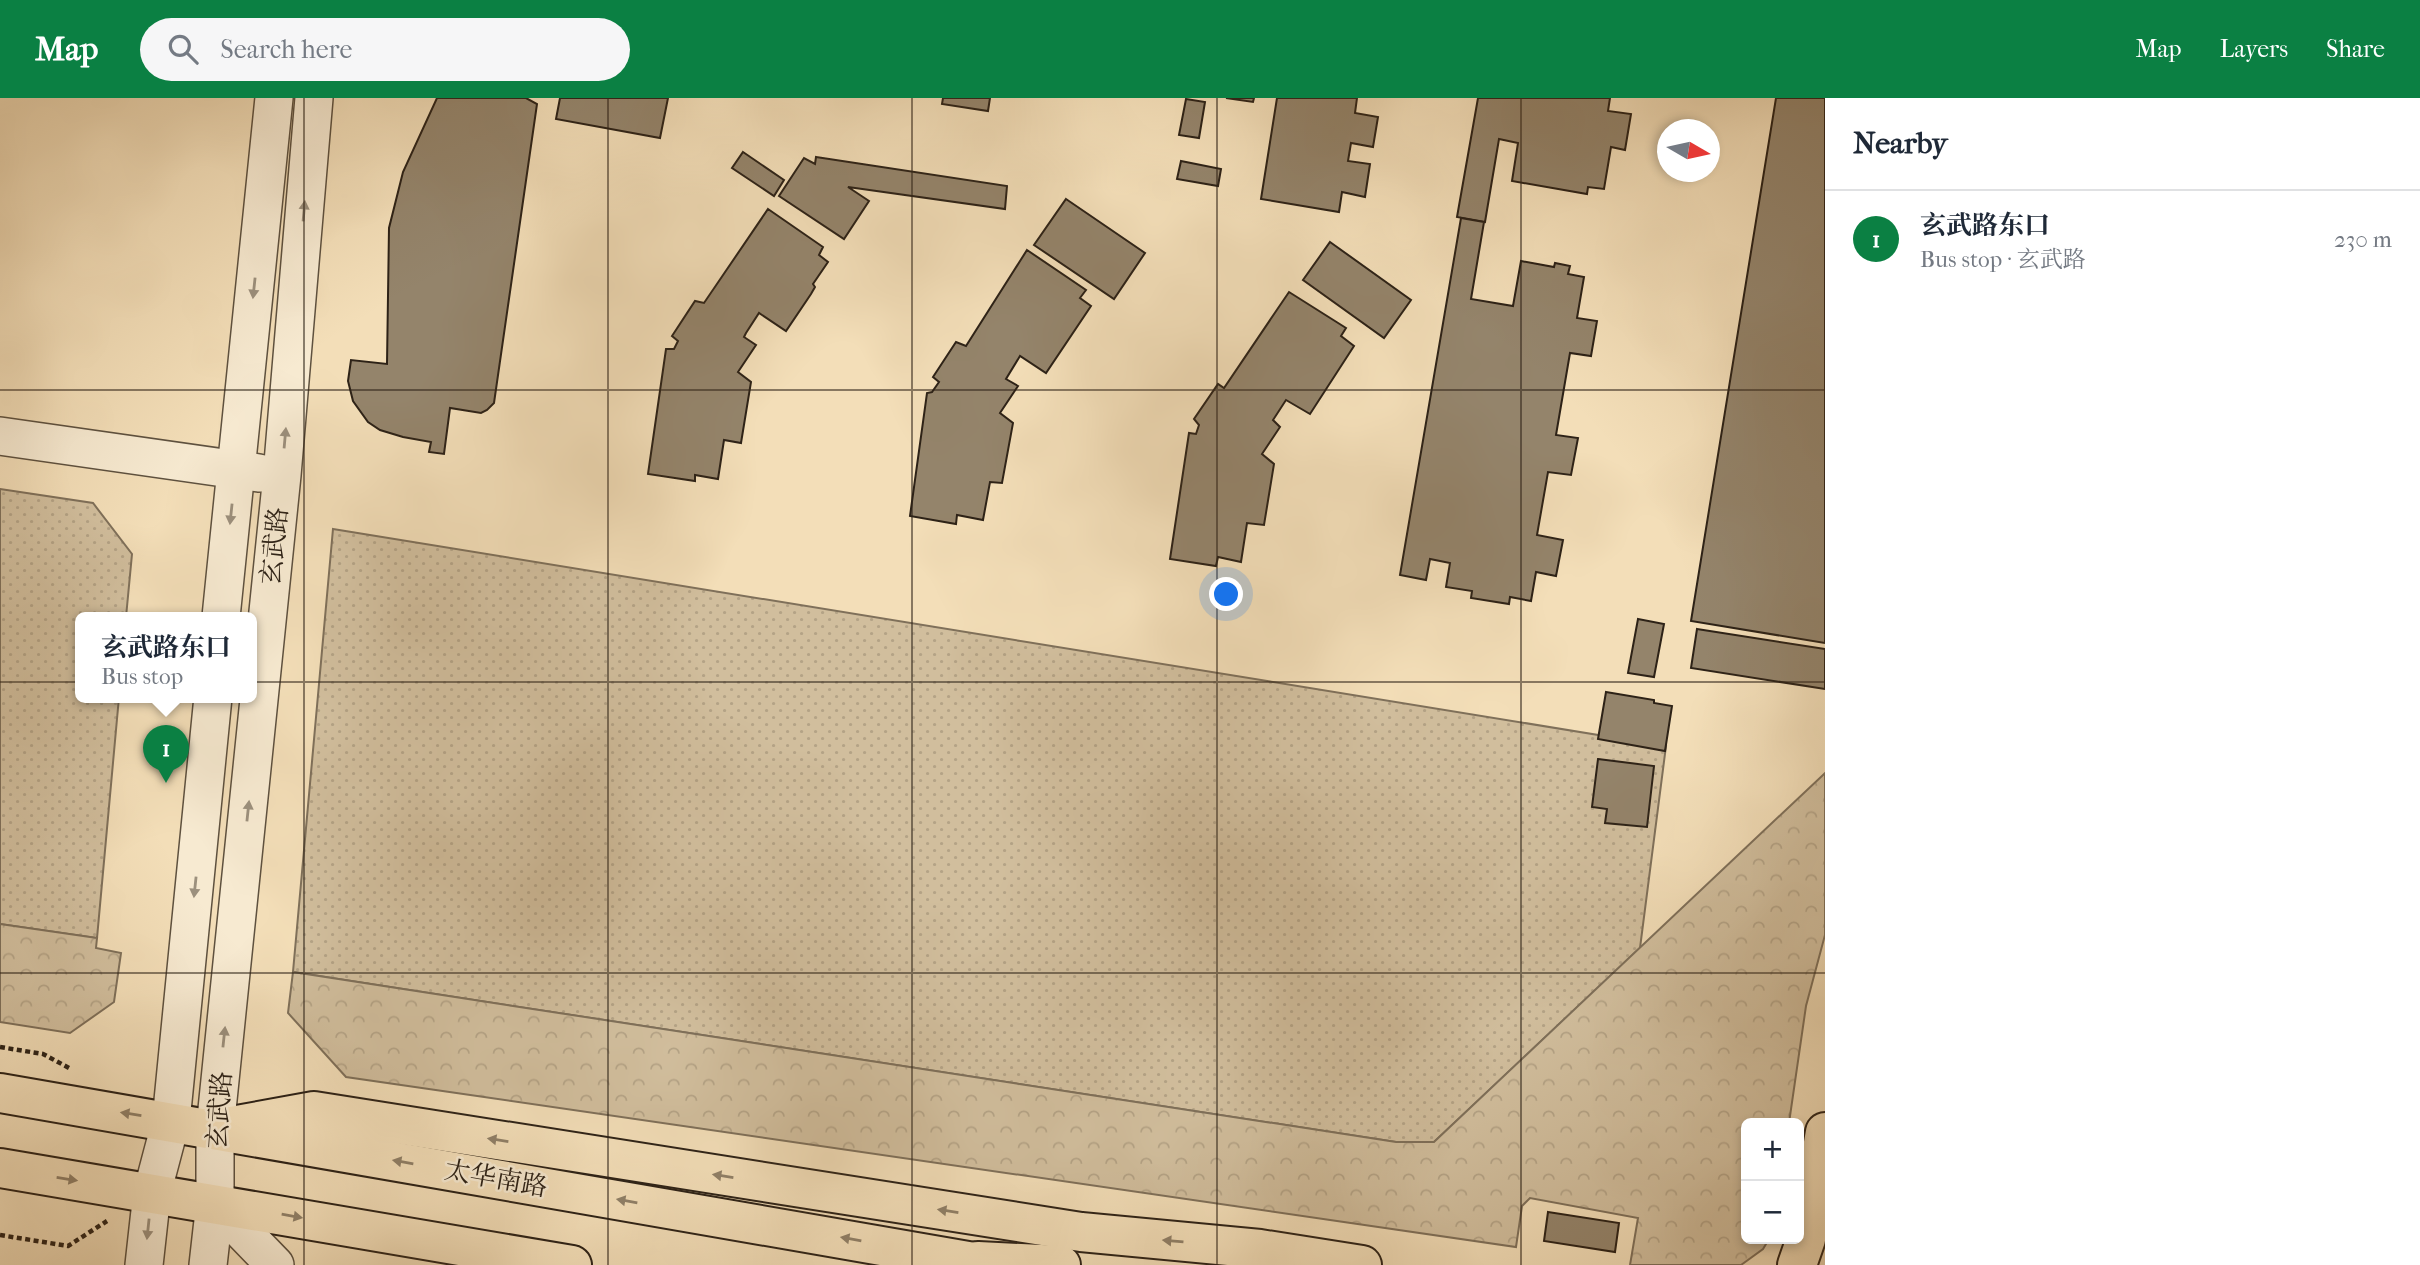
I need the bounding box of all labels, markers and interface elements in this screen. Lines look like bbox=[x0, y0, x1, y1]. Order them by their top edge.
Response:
search box bbox=[140, 18, 630, 81]
text: Map bbox=[35, 30, 98, 69]
icon: search bbox=[164, 30, 202, 68]
text: Search here bbox=[220, 34, 352, 65]
text: Map bbox=[2136, 35, 2182, 63]
text: Layers bbox=[2220, 35, 2288, 63]
text: Share bbox=[2326, 35, 2385, 63]
north arrow bbox=[1657, 119, 1720, 182]
text: Nearby bbox=[1853, 126, 1948, 161]
one-way arrow bbox=[299, 200, 310, 222]
text: 玄武路东口 bbox=[1920, 210, 2050, 241]
text: 1 bbox=[1872, 226, 1880, 253]
text: 230 m bbox=[2334, 226, 2392, 253]
text: Bus stop · 玄武路 bbox=[1920, 246, 2086, 273]
one-way arrow bbox=[249, 277, 260, 299]
one-way arrow bbox=[280, 427, 291, 449]
one-way arrow bbox=[225, 503, 236, 525]
street label: 玄武路 bbox=[255, 506, 294, 586]
your location bbox=[1209, 577, 1243, 611]
popup bbox=[75, 612, 257, 703]
text: 玄武路东口 bbox=[101, 632, 231, 663]
text: Bus stop bbox=[101, 663, 183, 690]
pin: 1 bbox=[143, 725, 189, 783]
one-way arrow bbox=[242, 799, 253, 821]
one-way arrow bbox=[189, 876, 200, 898]
one-way arrow bbox=[219, 1026, 230, 1048]
street label: 玄武路 bbox=[201, 1070, 238, 1150]
one-way arrow bbox=[120, 1108, 142, 1119]
map controls bbox=[1741, 1118, 1804, 1244]
button: + bbox=[1741, 1118, 1804, 1181]
one-way arrow bbox=[487, 1134, 509, 1145]
street label: 太华南路 bbox=[442, 1154, 550, 1203]
one-way arrow bbox=[392, 1156, 414, 1167]
one-way arrow bbox=[712, 1170, 734, 1181]
one-way arrow bbox=[56, 1174, 78, 1185]
button: − bbox=[1741, 1181, 1804, 1244]
one-way arrow bbox=[616, 1195, 638, 1206]
one-way arrow bbox=[937, 1205, 959, 1216]
one-way arrow bbox=[281, 1211, 303, 1222]
one-way arrow bbox=[142, 1218, 153, 1240]
one-way arrow bbox=[840, 1234, 862, 1245]
one-way arrow bbox=[1162, 1235, 1184, 1246]

